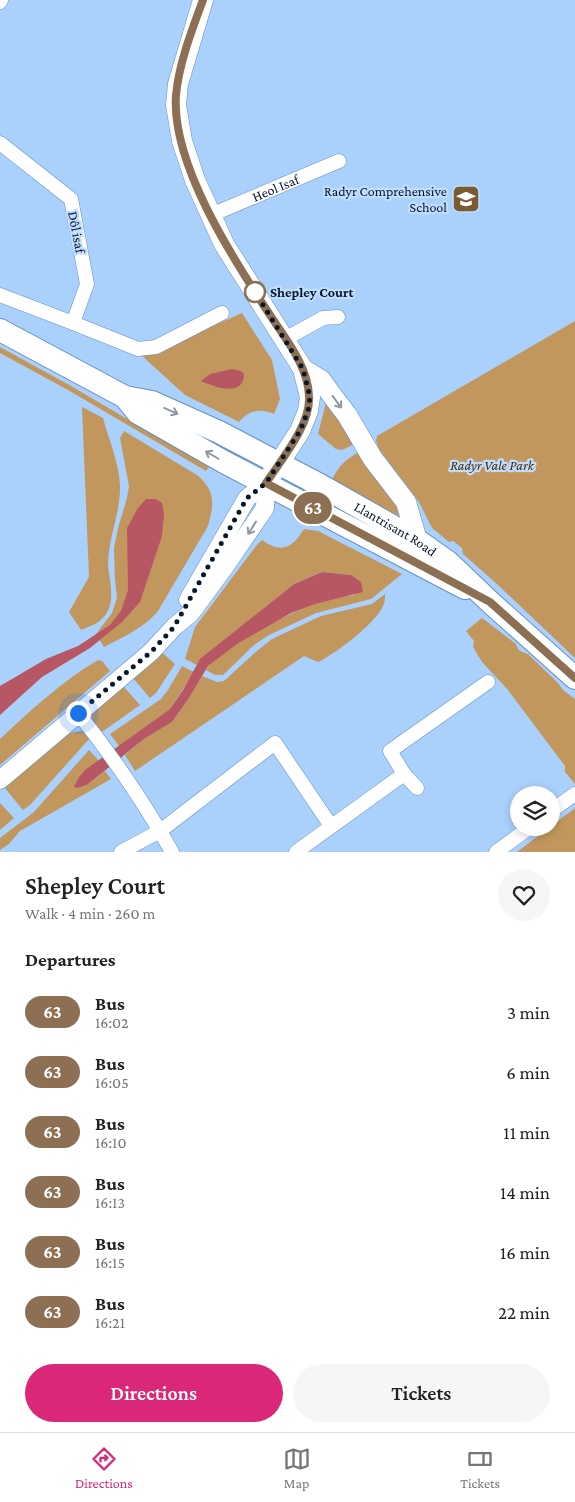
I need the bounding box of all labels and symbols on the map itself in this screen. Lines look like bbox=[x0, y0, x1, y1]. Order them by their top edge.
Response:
street label: Heol Isaf bbox=[250, 171, 302, 205]
place label: Radyr Comprehensive School bbox=[324, 183, 447, 215]
school or university icon: Radyr Comprehensive School bbox=[451, 184, 481, 214]
street label: Dôl isaf bbox=[65, 210, 89, 255]
marker: Shepley Court bbox=[244, 281, 266, 303]
place label: Shepley Court bbox=[270, 284, 355, 300]
one-way arrow bbox=[332, 395, 343, 408]
one-way arrow bbox=[163, 406, 178, 416]
one-way arrow bbox=[206, 450, 220, 460]
park label: Radyr Vale Park bbox=[450, 457, 535, 473]
line badge: 63 bbox=[290, 492, 336, 524]
street label: Llantrisant Road bbox=[351, 498, 440, 560]
one-way arrow bbox=[246, 521, 257, 535]
your location bbox=[66, 701, 91, 726]

